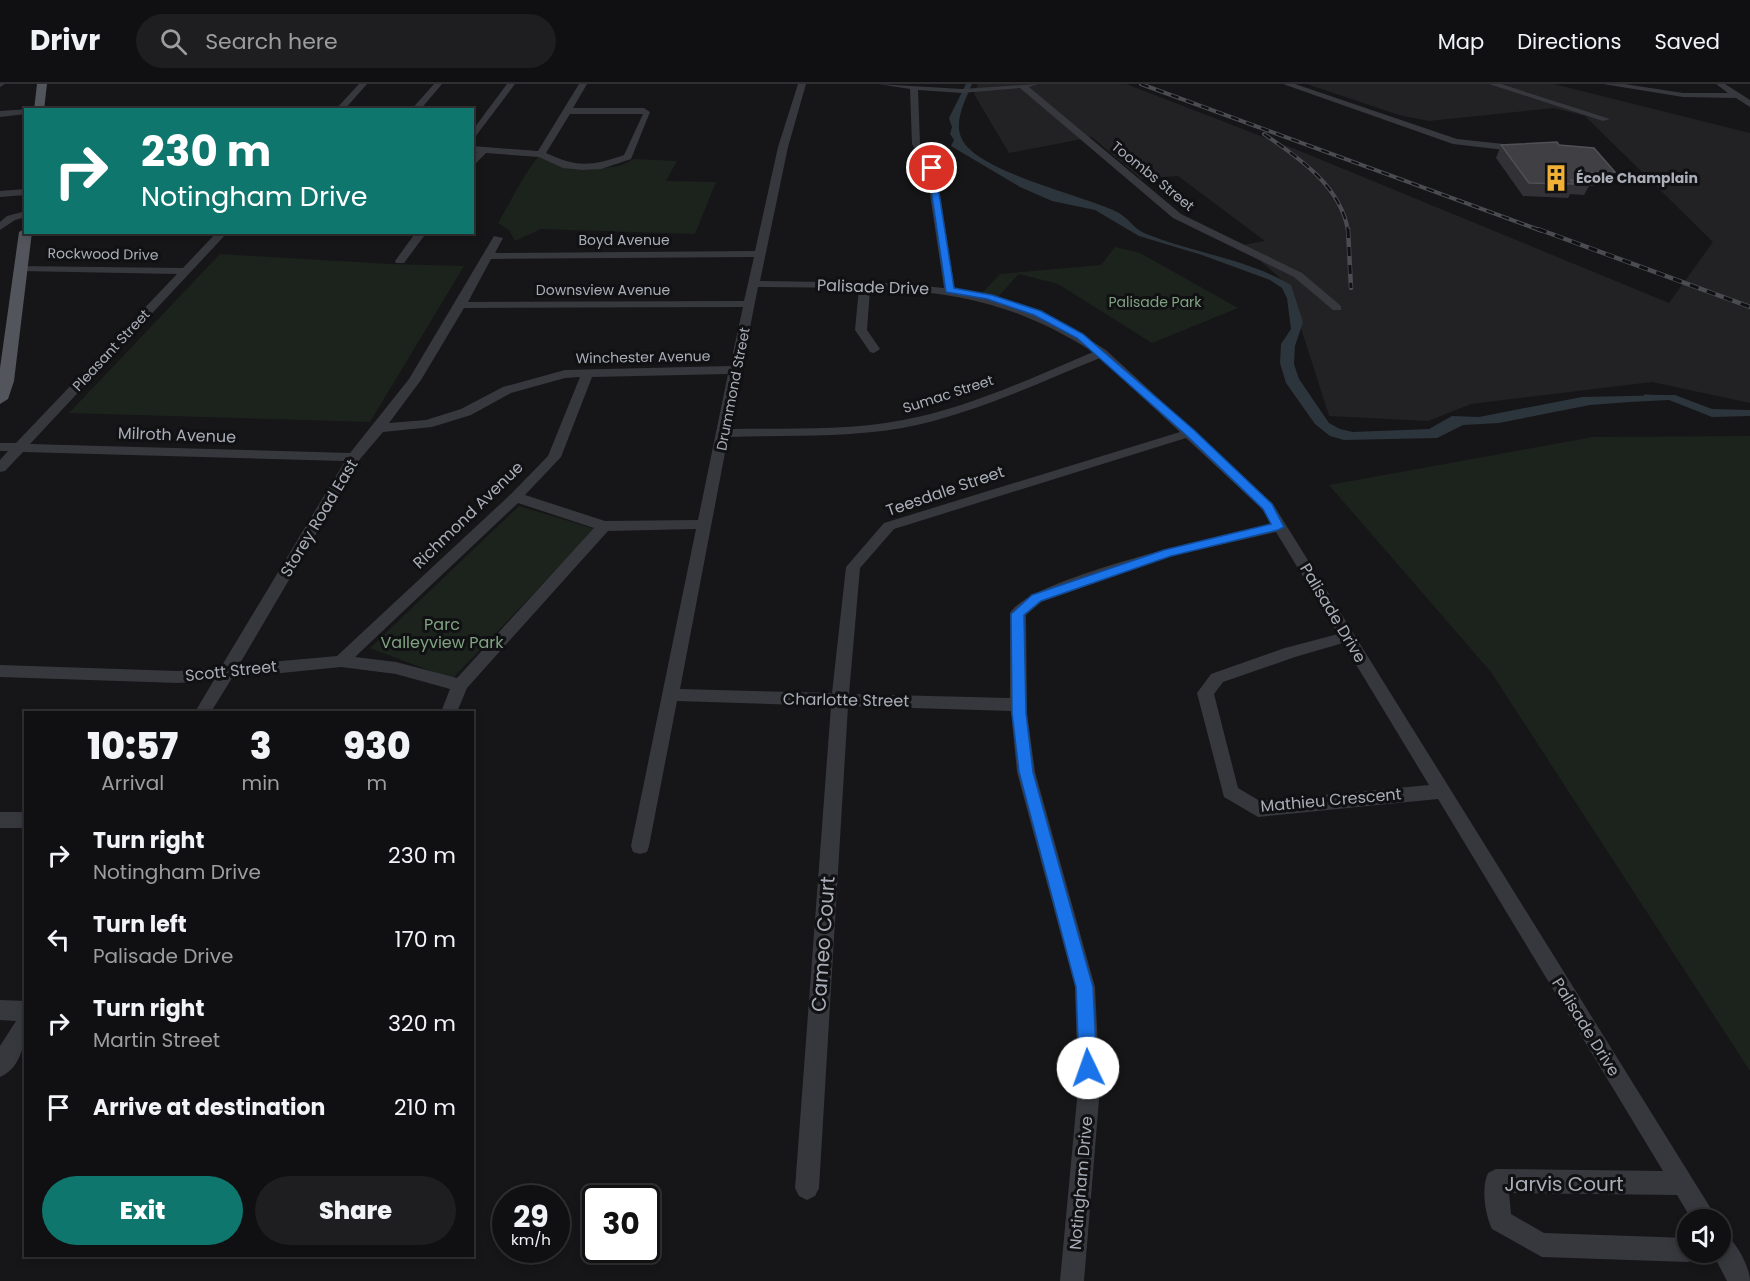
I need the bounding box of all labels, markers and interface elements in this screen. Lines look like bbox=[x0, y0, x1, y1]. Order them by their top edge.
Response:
search box bbox=[136, 14, 556, 68]
text: Drivr bbox=[30, 21, 100, 60]
icon: search bbox=[157, 25, 190, 58]
text: Search here bbox=[205, 26, 338, 57]
text: Map bbox=[1438, 27, 1484, 56]
text: Directions bbox=[1517, 27, 1621, 56]
text: Saved bbox=[1654, 27, 1720, 56]
text: 230 m bbox=[141, 122, 271, 181]
icon: right bbox=[42, 132, 120, 210]
street label: Toombs Street bbox=[1107, 136, 1199, 216]
pin bbox=[906, 142, 957, 193]
icon: arrive bbox=[915, 151, 948, 184]
building icon: École Champlain bbox=[1541, 163, 1571, 193]
place label: École Champlain bbox=[1576, 168, 1698, 188]
text: Notingham Drive bbox=[141, 178, 368, 215]
street label: Boyd Avenue bbox=[578, 230, 670, 250]
street label: Rockwood Drive bbox=[47, 243, 159, 265]
street label: Palisade Drive bbox=[817, 274, 930, 300]
street label: Downsview Avenue bbox=[536, 280, 671, 300]
park label: Palisade Park bbox=[1108, 292, 1202, 312]
street label: Pleasant Street bbox=[68, 305, 154, 395]
street label: Drummond Street bbox=[711, 326, 755, 452]
street label: Winchester Avenue bbox=[575, 346, 711, 368]
street label: Sumac Street bbox=[900, 370, 996, 418]
street label: Milroth Avenue bbox=[117, 421, 237, 449]
street label: Storey Road East bbox=[275, 455, 363, 581]
street label: Richmond Avenue bbox=[408, 456, 528, 574]
street label: Teesdale Street bbox=[883, 460, 1007, 522]
street label: Palisade Drive bbox=[1294, 559, 1372, 667]
park label: Parc Valleyview Park bbox=[381, 613, 504, 654]
street label: Scott Street bbox=[184, 655, 278, 687]
street label: Charlotte Street bbox=[783, 687, 909, 713]
text: 10:57 bbox=[87, 721, 178, 772]
text: 3 bbox=[250, 721, 272, 772]
text: 930 bbox=[343, 721, 411, 772]
text: Arrival bbox=[101, 769, 164, 797]
text: min bbox=[242, 769, 280, 797]
text: m bbox=[367, 769, 387, 797]
street label: Mathieu Crescent bbox=[1260, 782, 1403, 818]
text: Turn right bbox=[93, 825, 204, 856]
icon: right bbox=[42, 839, 75, 872]
text: 230 m bbox=[388, 840, 456, 871]
text: Notingham Drive bbox=[93, 858, 261, 886]
street label: Cameo Court bbox=[804, 875, 842, 1013]
text: Turn left bbox=[93, 909, 187, 940]
icon: left bbox=[42, 923, 75, 956]
text: 170 m bbox=[395, 924, 456, 955]
text: Palisade Drive bbox=[93, 942, 233, 970]
street label: Palisade Drive bbox=[1547, 973, 1626, 1081]
text: Turn right bbox=[93, 993, 204, 1024]
icon: right bbox=[42, 1007, 75, 1040]
text: 320 m bbox=[388, 1008, 456, 1039]
text: Martin Street bbox=[93, 1026, 220, 1054]
position arrow bbox=[1056, 1036, 1120, 1100]
icon: arrive bbox=[42, 1091, 75, 1124]
text: Arrive at destination bbox=[93, 1092, 325, 1123]
text: 210 m bbox=[394, 1092, 456, 1123]
street label: Notingham Drive bbox=[1064, 1115, 1098, 1251]
street label: Jarvis Court bbox=[1504, 1170, 1624, 1198]
button: Exit bbox=[42, 1176, 243, 1245]
button: Share bbox=[255, 1176, 456, 1245]
speed limit sign: 30 bbox=[582, 1185, 660, 1263]
text: 29 bbox=[513, 1195, 549, 1238]
map controls bbox=[1677, 1209, 1731, 1263]
button: sound bbox=[1677, 1209, 1731, 1263]
text: km/h bbox=[511, 1229, 551, 1250]

